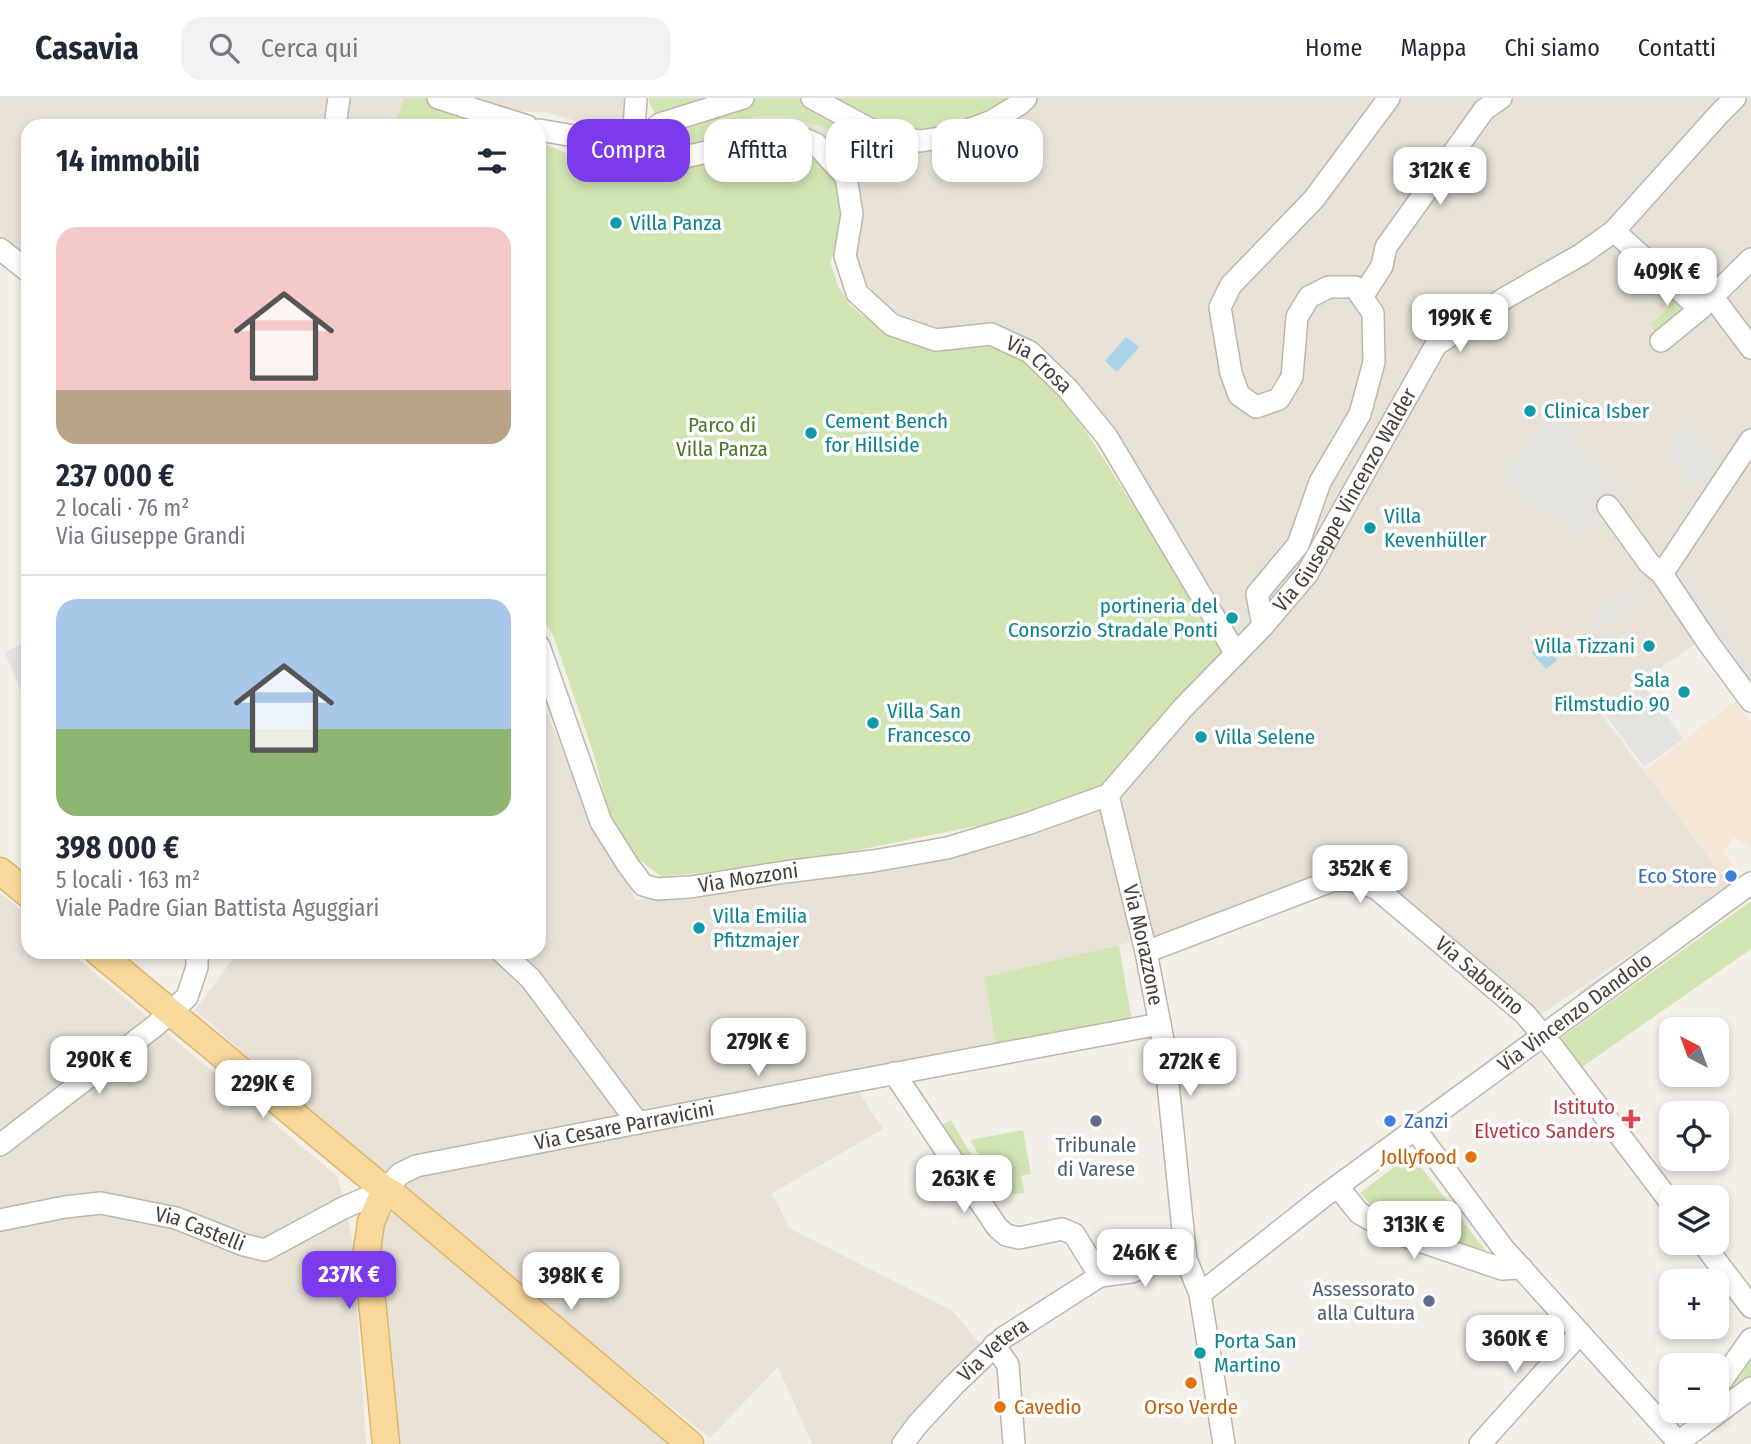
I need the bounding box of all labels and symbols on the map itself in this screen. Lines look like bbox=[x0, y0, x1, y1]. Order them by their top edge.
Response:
pin: 312K € bbox=[1383, 148, 1497, 207]
place label: Villa Panza bbox=[630, 210, 722, 236]
marker: Villa Panza bbox=[608, 215, 624, 231]
pin: 409K € bbox=[1610, 248, 1724, 308]
pin: 199K € bbox=[1403, 294, 1517, 354]
street label: Via Crosa bbox=[1002, 330, 1078, 399]
street label: Via Giuseppe Vincenzo Walder bbox=[1267, 383, 1423, 617]
place label: Clinica Isber bbox=[1544, 398, 1650, 424]
marker: Clinica Isber bbox=[1522, 403, 1538, 419]
place label: Cement Bench for Hillside bbox=[825, 408, 948, 458]
park label: Parco di Villa Panza bbox=[676, 412, 768, 462]
marker: Cement Bench for Hillside bbox=[803, 425, 819, 441]
place label: Villa Kevenhüller bbox=[1384, 503, 1487, 553]
marker: Villa Kevenhüller bbox=[1362, 520, 1378, 536]
place label: portineria del Consorzio Stradale Ponti bbox=[1008, 593, 1218, 643]
marker: portineria del Consorzio Stradale Ponti bbox=[1224, 610, 1240, 626]
place label: Villa Tizzani bbox=[1535, 633, 1635, 659]
marker: Villa Tizzani bbox=[1641, 638, 1657, 654]
place label: Sala Filmstudio 90 bbox=[1554, 667, 1670, 717]
marker: Sala Filmstudio 90 bbox=[1676, 684, 1692, 700]
place label: Villa San Francesco bbox=[887, 698, 971, 748]
marker: Villa San Francesco bbox=[865, 715, 881, 731]
place label: Villa Selene bbox=[1215, 724, 1315, 750]
marker: Villa Selene bbox=[1193, 729, 1209, 745]
pin: 352K € bbox=[1303, 846, 1417, 905]
street label: Via Mozzoni bbox=[696, 857, 800, 899]
place label: Eco Store bbox=[1638, 863, 1717, 889]
marker: Eco Store bbox=[1723, 868, 1739, 884]
street label: Via Morazzone bbox=[1117, 882, 1169, 1008]
place label: Villa Emilia Pfitzmajer bbox=[713, 903, 807, 953]
marker: Villa Emilia Pfitzmajer bbox=[691, 920, 707, 936]
street label: Via Sabotino bbox=[1430, 931, 1529, 1021]
street label: Via Vincenzo Dandolo bbox=[1493, 947, 1657, 1077]
north arrow bbox=[1659, 1017, 1729, 1087]
pin: 279K € bbox=[701, 1018, 815, 1078]
pin: 290K € bbox=[42, 1037, 156, 1096]
pin: 272K € bbox=[1133, 1038, 1247, 1098]
pin: 229K € bbox=[206, 1060, 320, 1120]
place label: Istituto Elvetico Sanders bbox=[1474, 1094, 1615, 1144]
street label: Via Cesare Parravicini bbox=[532, 1095, 716, 1156]
place label: Zanzi bbox=[1404, 1108, 1449, 1134]
marker: Istituto Elvetico Sanders bbox=[1621, 1109, 1641, 1129]
marker: Tribunale di Varese bbox=[1088, 1113, 1104, 1129]
marker: Zanzi bbox=[1382, 1113, 1398, 1129]
place label: Tribunale di Varese bbox=[1056, 1132, 1136, 1182]
place label: Jollyfood bbox=[1380, 1144, 1457, 1170]
marker: Jollyfood bbox=[1463, 1149, 1479, 1165]
pin: 263K € bbox=[907, 1156, 1021, 1215]
street label: Via Castelli bbox=[153, 1201, 249, 1257]
pin: 313K € bbox=[1357, 1202, 1471, 1261]
pin: 246K € bbox=[1088, 1230, 1202, 1289]
pin: 237K € bbox=[292, 1252, 406, 1311]
pin: 398K € bbox=[514, 1252, 628, 1312]
place label: Assessorato alla Cultura bbox=[1313, 1276, 1415, 1326]
marker: Assessorato alla Cultura bbox=[1421, 1293, 1437, 1309]
street label: Via Vetera bbox=[952, 1312, 1033, 1387]
pin: 360K € bbox=[1458, 1316, 1572, 1375]
place label: Porta San Martino bbox=[1214, 1328, 1296, 1378]
marker: Porta San Martino bbox=[1192, 1345, 1208, 1361]
marker: Orso Verde bbox=[1183, 1375, 1199, 1391]
place label: Cavedio bbox=[1014, 1394, 1082, 1420]
place label: Orso Verde bbox=[1144, 1394, 1238, 1420]
marker: Cavedio bbox=[992, 1399, 1008, 1415]

